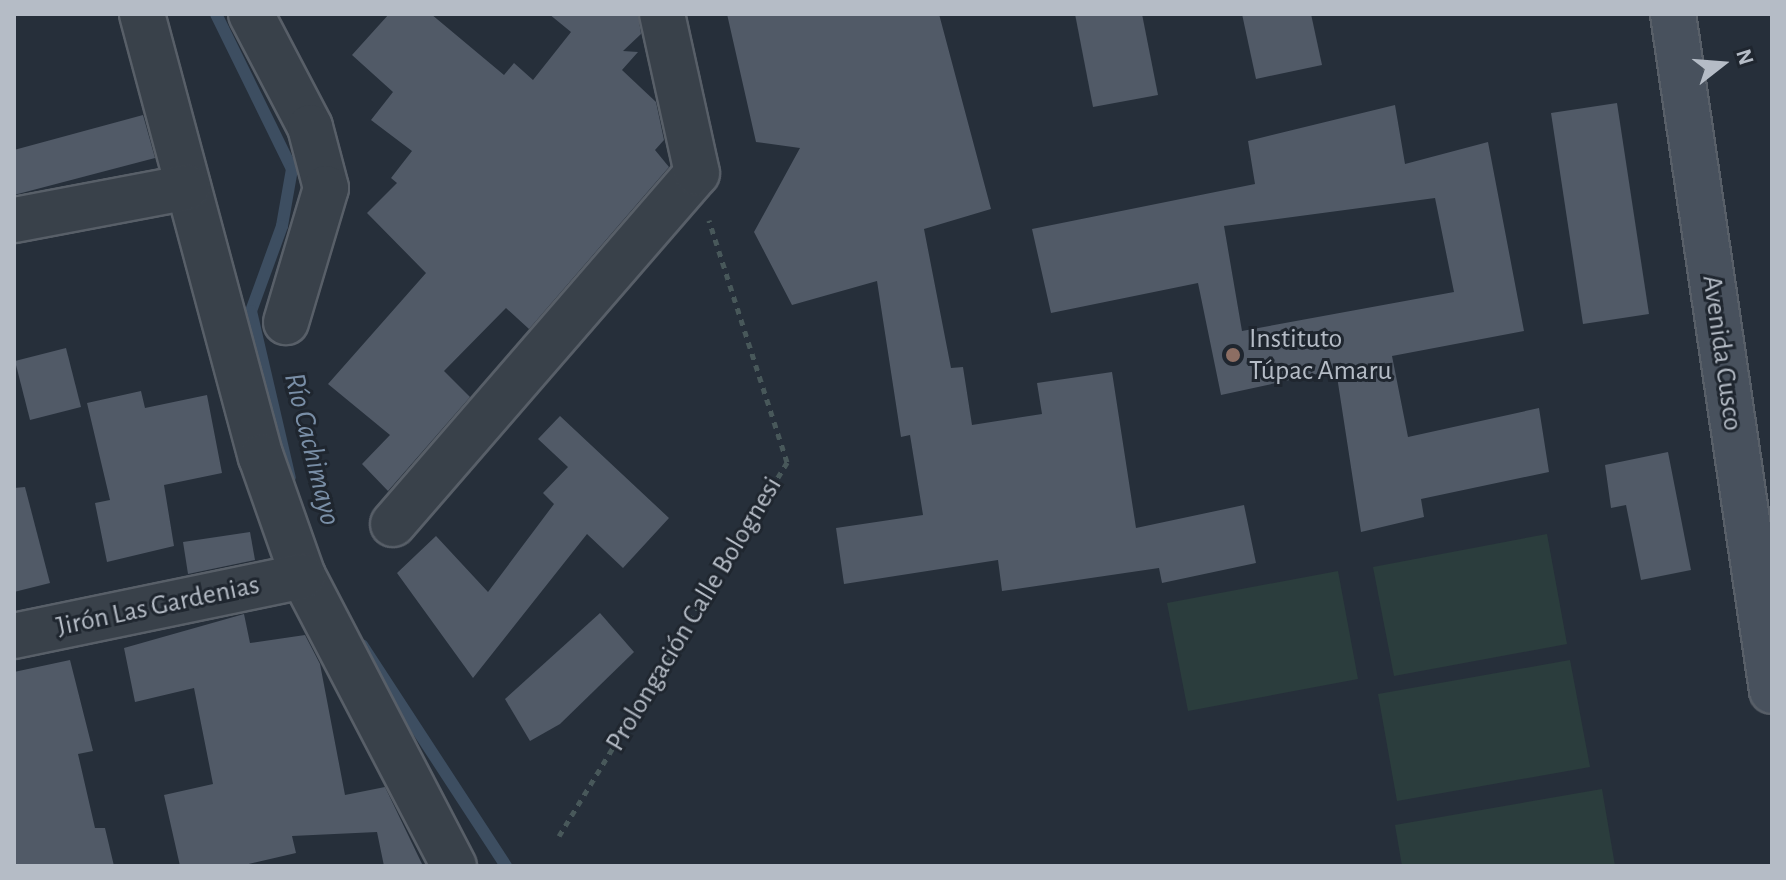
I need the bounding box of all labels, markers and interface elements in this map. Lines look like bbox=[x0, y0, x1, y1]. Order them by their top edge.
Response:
north arrow bbox=[1682, 24, 1762, 104]
text: N bbox=[1732, 46, 1758, 68]
street label: Avenida Cusco bbox=[1694, 273, 1750, 433]
place label: Instituto Túpac Amaru bbox=[1249, 322, 1392, 388]
marker: Instituto Túpac Amaru bbox=[1224, 346, 1242, 364]
water label: Río Cachimayo bbox=[276, 369, 348, 529]
street label: Prolongación Calle Bolognesi bbox=[599, 471, 789, 757]
street label: Jirón Las Gardenias bbox=[53, 568, 263, 644]

